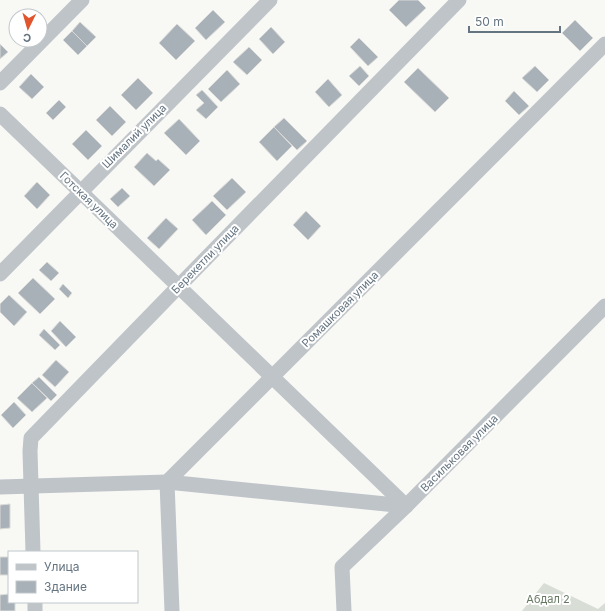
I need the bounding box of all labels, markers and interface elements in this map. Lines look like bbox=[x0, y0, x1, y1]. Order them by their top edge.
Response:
north arrow bbox=[8, 8, 48, 48]
scale bar bbox=[469, 8, 560, 34]
text: 50 m bbox=[475, 14, 504, 29]
text: С bbox=[22, 31, 32, 45]
street label: Шималий улица bbox=[99, 101, 169, 171]
street label: Готская улица bbox=[57, 169, 121, 231]
street label: Берекетли улица bbox=[168, 221, 242, 297]
street label: Ромашковая улица bbox=[299, 268, 381, 350]
street label: Васильковая улица bbox=[417, 411, 501, 495]
legend bbox=[8, 551, 138, 603]
text: Улица bbox=[44, 559, 79, 574]
text: Здание bbox=[44, 579, 87, 594]
park label: Абдал 2 bbox=[526, 592, 570, 606]

